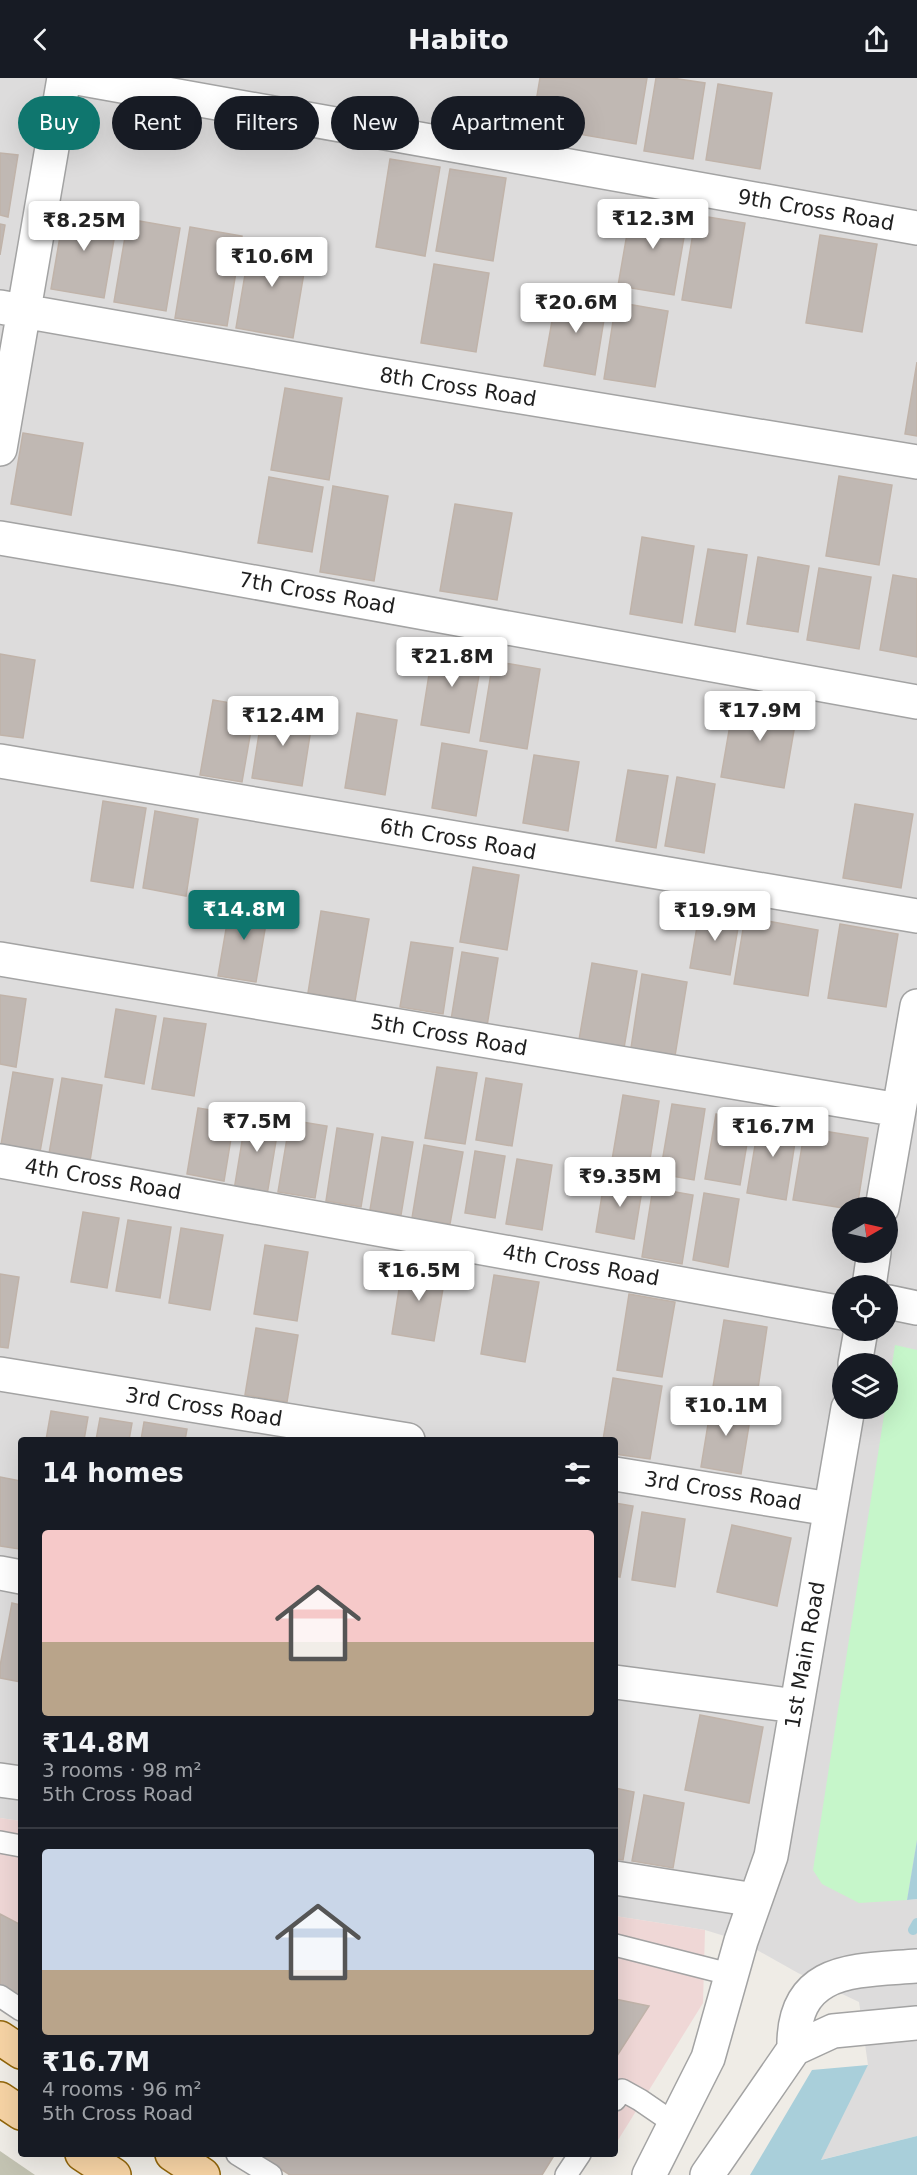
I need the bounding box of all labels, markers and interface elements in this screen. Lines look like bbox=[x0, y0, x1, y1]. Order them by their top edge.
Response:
icon: back bbox=[24, 23, 57, 56]
icon: share bbox=[860, 23, 893, 56]
text: Habito bbox=[408, 24, 509, 55]
chip: Buy bbox=[18, 96, 100, 150]
chip: Rent bbox=[112, 96, 202, 150]
chip: Filters bbox=[214, 96, 319, 150]
chip: New bbox=[331, 96, 419, 150]
chip: Apartment bbox=[431, 96, 585, 150]
street label: 9th Cross Road bbox=[736, 184, 896, 236]
pin: ₹12.3M bbox=[604, 199, 702, 250]
pin: ₹8.25M bbox=[35, 201, 133, 252]
text: ₹12.3M bbox=[611, 206, 695, 230]
text: ₹8.25M bbox=[42, 208, 126, 232]
pin: ₹10.6M bbox=[223, 237, 321, 288]
text: ₹10.6M bbox=[230, 244, 314, 268]
pin: ₹20.6M bbox=[527, 283, 625, 334]
text: ₹20.6M bbox=[534, 290, 618, 314]
street label: 8th Cross Road bbox=[378, 363, 538, 411]
street label: 7th Cross Road bbox=[237, 567, 397, 619]
pin: ₹21.8M bbox=[403, 637, 501, 688]
text: ₹21.8M bbox=[410, 644, 494, 668]
pin: ₹17.9M bbox=[711, 691, 809, 742]
pin: ₹12.4M bbox=[234, 696, 332, 747]
text: ₹17.9M bbox=[718, 698, 802, 722]
text: ₹12.4M bbox=[241, 703, 325, 727]
street label: 6th Cross Road bbox=[378, 813, 538, 865]
pin: ₹14.8M bbox=[195, 890, 293, 941]
pin: ₹19.9M bbox=[666, 891, 764, 942]
text: ₹14.8M bbox=[202, 897, 286, 921]
text: ₹19.9M bbox=[673, 898, 757, 922]
street label: 5th Cross Road bbox=[369, 1009, 529, 1061]
pin: ₹7.5M bbox=[215, 1102, 299, 1153]
pin: ₹16.7M bbox=[724, 1107, 822, 1158]
text: ₹7.5M bbox=[222, 1109, 292, 1133]
text: ₹16.7M bbox=[731, 1114, 815, 1138]
street label: 4th Cross Road bbox=[23, 1153, 183, 1205]
pin: ₹9.35M bbox=[571, 1157, 669, 1208]
text: ₹9.35M bbox=[578, 1164, 662, 1188]
north arrow bbox=[832, 1197, 898, 1263]
map controls bbox=[832, 1197, 898, 1419]
street label: 4th Cross Road bbox=[501, 1239, 661, 1291]
pin: ₹16.5M bbox=[370, 1251, 468, 1302]
text: ₹16.5M bbox=[377, 1258, 461, 1282]
button: locate bbox=[832, 1275, 898, 1341]
button: layers bbox=[832, 1353, 898, 1419]
street label: 3rd Cross Road bbox=[124, 1383, 284, 1431]
pin: ₹10.1M bbox=[677, 1386, 775, 1437]
text: ₹10.1M bbox=[684, 1393, 768, 1417]
icon: filters bbox=[561, 1457, 594, 1490]
text: 14 homes bbox=[42, 1458, 184, 1488]
street label: 3rd Cross Road bbox=[643, 1467, 803, 1515]
icon: home bbox=[264, 1569, 372, 1677]
street label: 1st Main Road bbox=[780, 1580, 830, 1730]
text: ₹14.8M bbox=[42, 1728, 150, 1758]
text: 3 rooms · 98 m² bbox=[42, 1758, 202, 1782]
text: 5th Cross Road bbox=[42, 1782, 193, 1806]
icon: home bbox=[264, 1888, 372, 1996]
text: ₹16.7M bbox=[42, 2047, 150, 2077]
text: 4 rooms · 96 m² bbox=[42, 2077, 202, 2101]
text: 5th Cross Road bbox=[42, 2101, 193, 2125]

